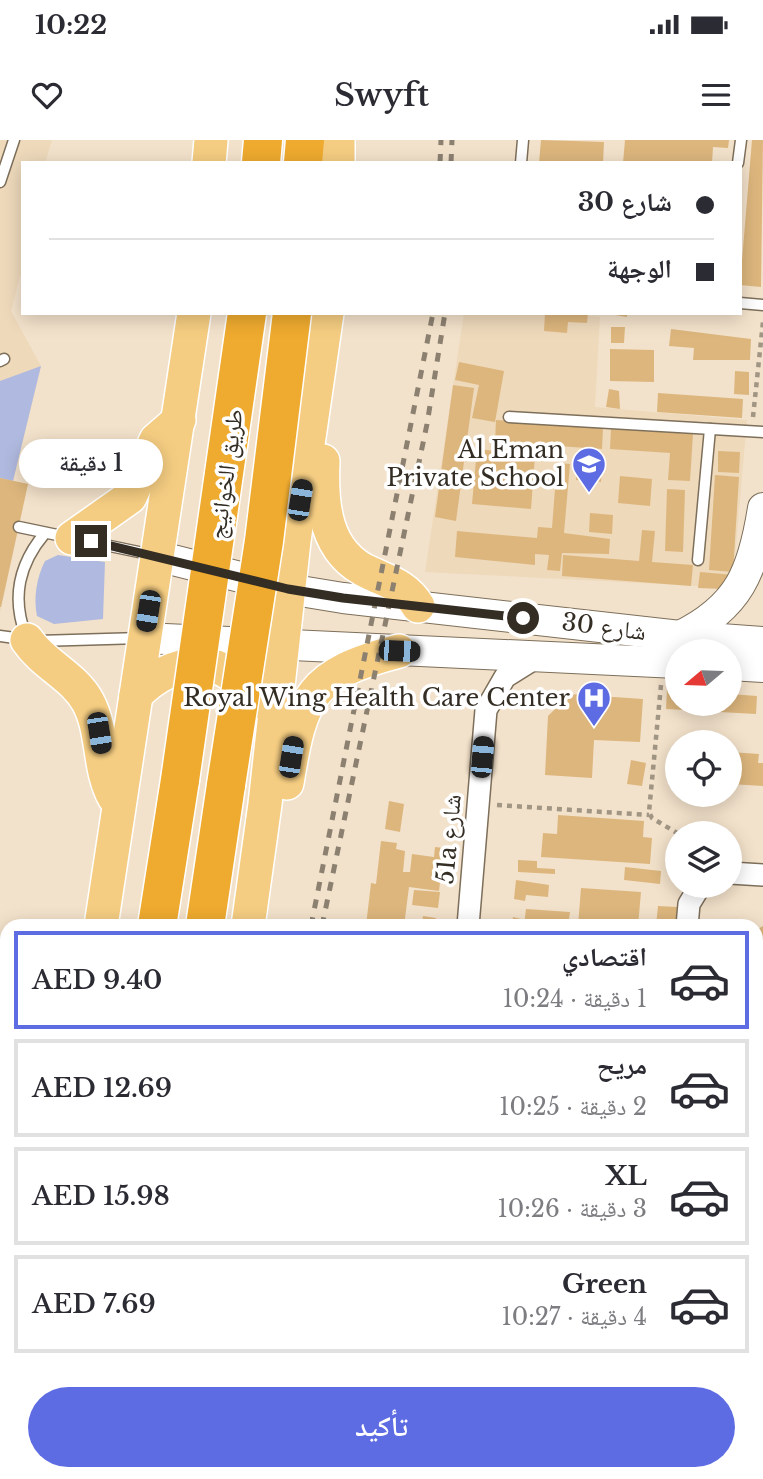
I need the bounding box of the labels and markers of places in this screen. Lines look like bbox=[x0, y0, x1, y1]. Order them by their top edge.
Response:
place label: Al Eman Private School bbox=[387, 435, 564, 492]
school or university icon: Al Eman Private School bbox=[570, 445, 608, 494]
hospital icon: Royal Wing Health Care Center bbox=[575, 679, 613, 728]
place label: Royal Wing Health Care Center bbox=[183, 683, 571, 712]

